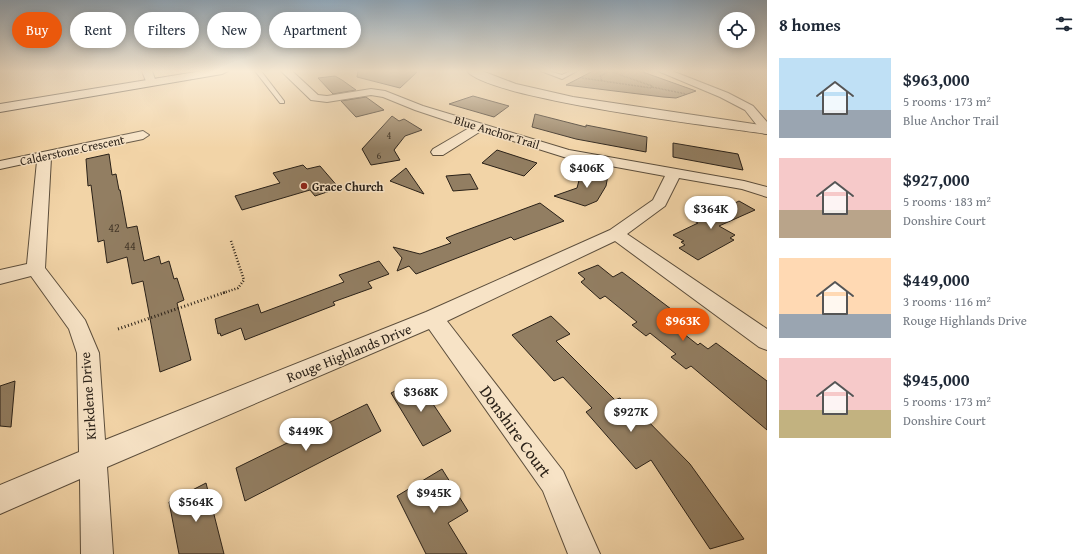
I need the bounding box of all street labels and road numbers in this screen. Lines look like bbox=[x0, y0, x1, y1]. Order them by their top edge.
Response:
street label: Blue Anchor Trail bbox=[452, 111, 542, 153]
street label: Calderstone Crescent bbox=[18, 130, 126, 169]
street label: Rouge Highlands Drive bbox=[283, 319, 415, 387]
street label: Kirkdene Drive bbox=[75, 351, 101, 441]
street label: Donshire Court bbox=[474, 380, 558, 482]

